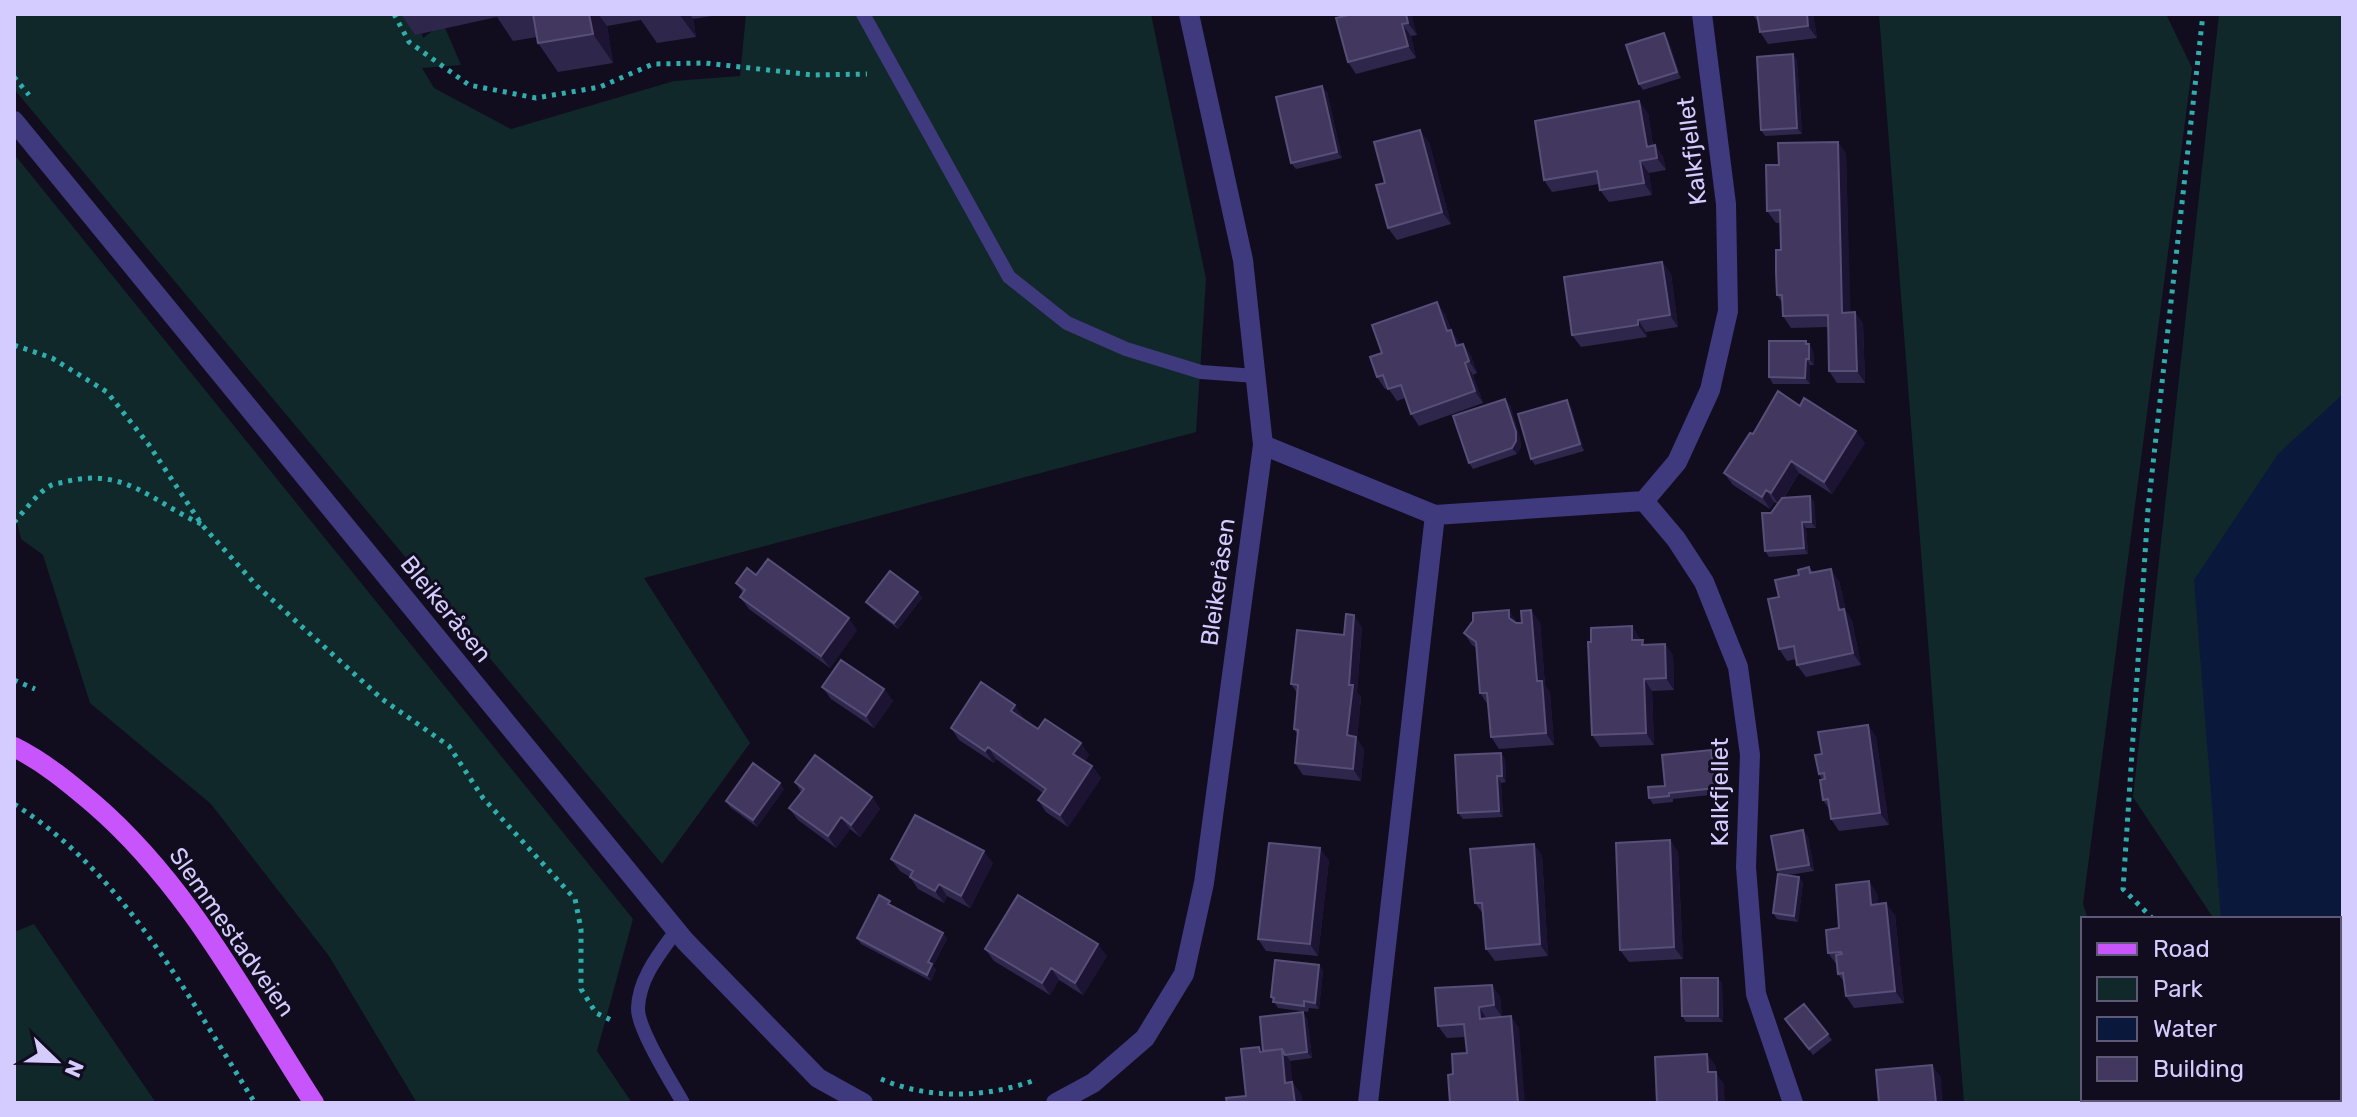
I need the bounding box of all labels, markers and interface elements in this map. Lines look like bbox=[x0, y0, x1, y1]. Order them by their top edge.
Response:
street label: Kalkfjellet bbox=[1671, 95, 1713, 207]
street label: Bleikeråsen bbox=[1195, 516, 1241, 648]
street label: Bleikeråsen bbox=[395, 550, 497, 668]
street label: Kalkfjellet bbox=[1706, 738, 1734, 846]
street label: Slemmestadveien bbox=[163, 842, 301, 1022]
legend bbox=[2081, 917, 2341, 1101]
text: Road bbox=[2153, 935, 2210, 963]
text: Park bbox=[2153, 975, 2204, 1003]
text: Water bbox=[2153, 1015, 2217, 1043]
north arrow bbox=[16, 1021, 96, 1101]
text: Building bbox=[2153, 1055, 2244, 1083]
text: N bbox=[58, 1056, 89, 1081]

